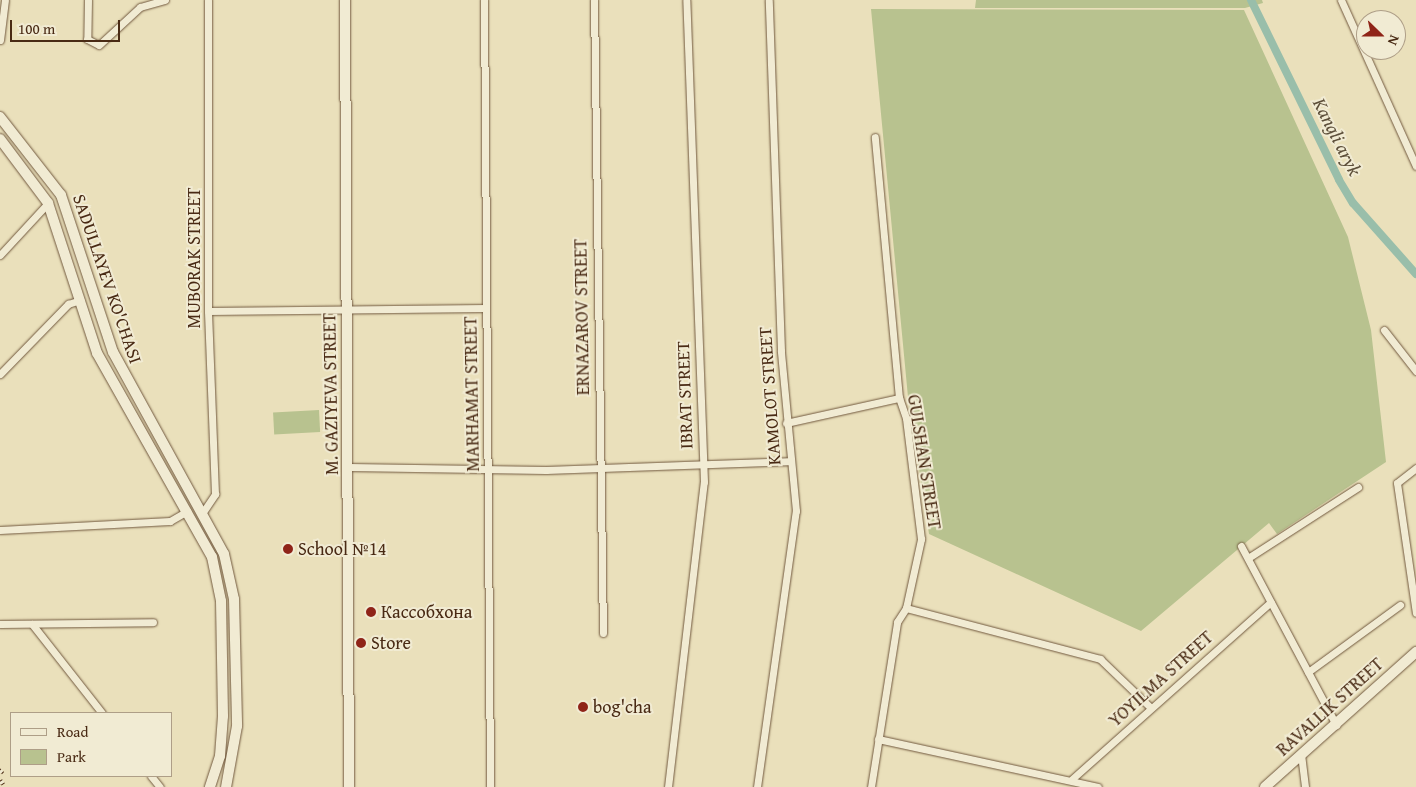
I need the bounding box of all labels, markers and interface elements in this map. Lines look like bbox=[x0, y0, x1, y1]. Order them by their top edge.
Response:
scale bar bbox=[12, 10, 122, 42]
north arrow bbox=[1356, 10, 1406, 60]
text: 100 m bbox=[18, 18, 55, 39]
text: N bbox=[1383, 32, 1405, 48]
water label: Kangli aryk bbox=[1308, 94, 1366, 180]
street label: MUBORAK STREET bbox=[183, 187, 205, 329]
street label: SADULLAYEV KO'CHASI bbox=[68, 191, 146, 367]
street label: ERNAZAROV STREET bbox=[570, 238, 594, 396]
street label: M. GAZIYEVA STREET bbox=[319, 313, 343, 475]
street label: MARHAMAT STREET bbox=[460, 316, 484, 472]
street label: KAMOLOT STREET bbox=[754, 326, 786, 466]
street label: IBRAT STREET bbox=[672, 341, 698, 449]
street label: GULSHAN STREET bbox=[903, 393, 945, 531]
place label: School №14 bbox=[298, 538, 386, 560]
marker: School №14 bbox=[282, 543, 294, 555]
place label: Кассобхона bbox=[381, 601, 472, 623]
marker: Кассобхона bbox=[365, 606, 377, 618]
street label: YOYILMA STREET bbox=[1104, 627, 1218, 731]
place label: Store bbox=[371, 632, 411, 654]
marker: Store bbox=[355, 637, 367, 649]
street label: RAVALLIK STREET bbox=[1272, 653, 1388, 761]
place label: bog'cha bbox=[593, 696, 651, 718]
marker: bog'cha bbox=[577, 701, 589, 713]
legend bbox=[10, 712, 172, 777]
text: Road bbox=[57, 721, 88, 742]
text: Park bbox=[57, 746, 86, 767]

